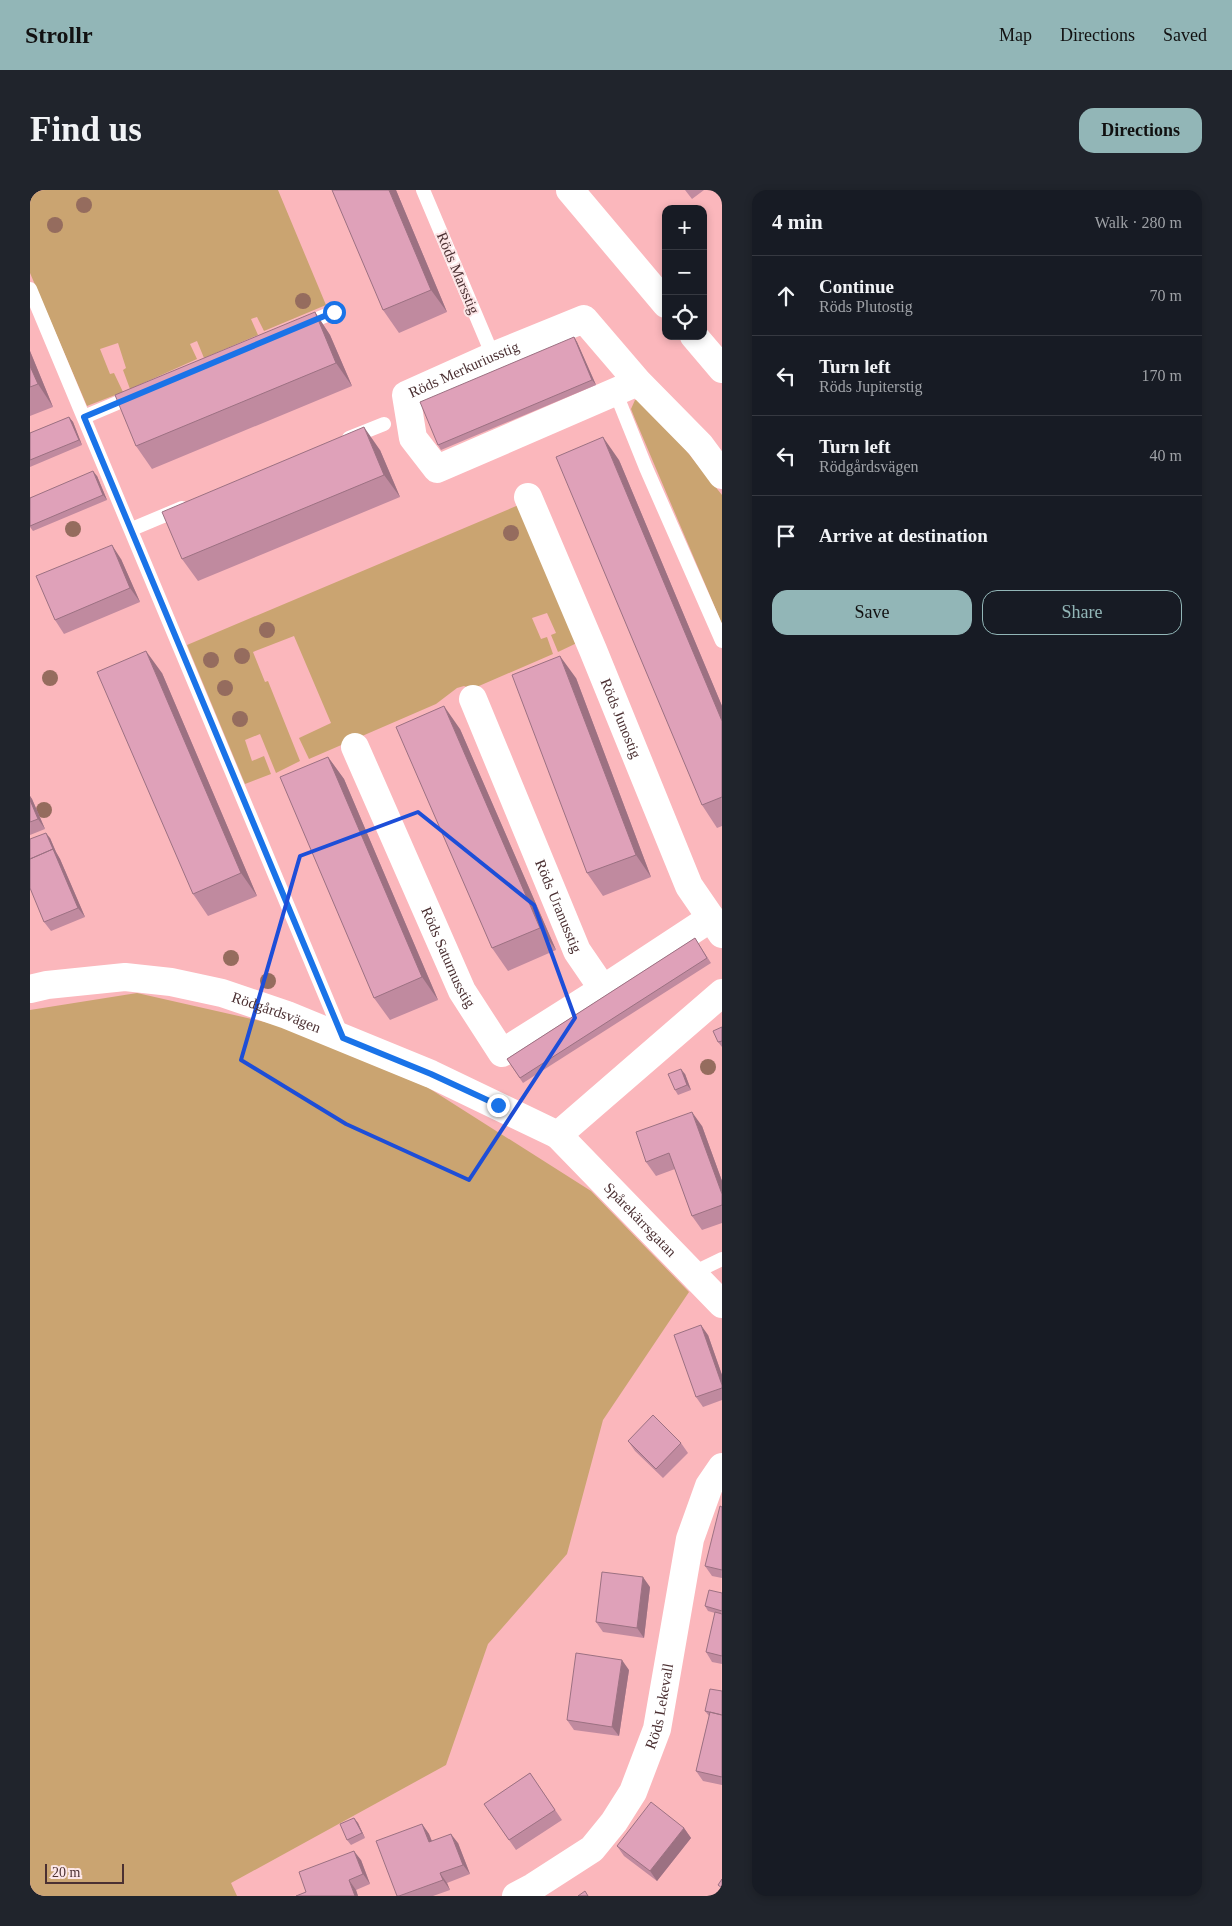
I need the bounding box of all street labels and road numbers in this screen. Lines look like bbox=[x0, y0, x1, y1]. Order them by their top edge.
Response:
street label: Röds Marsstig bbox=[434, 230, 483, 317]
street label: Röds Merkuriusstig bbox=[406, 338, 522, 401]
street label: Röds Junostig bbox=[597, 676, 644, 761]
street label: Röds Uranusstig bbox=[532, 857, 585, 956]
street label: Röds Saturnusstig bbox=[418, 905, 479, 1011]
street label: Rödgårdsvägen bbox=[230, 989, 324, 1036]
street label: Spårekärrsgatan bbox=[601, 1179, 680, 1260]
street label: Röds Lekevall bbox=[642, 1662, 676, 1751]

